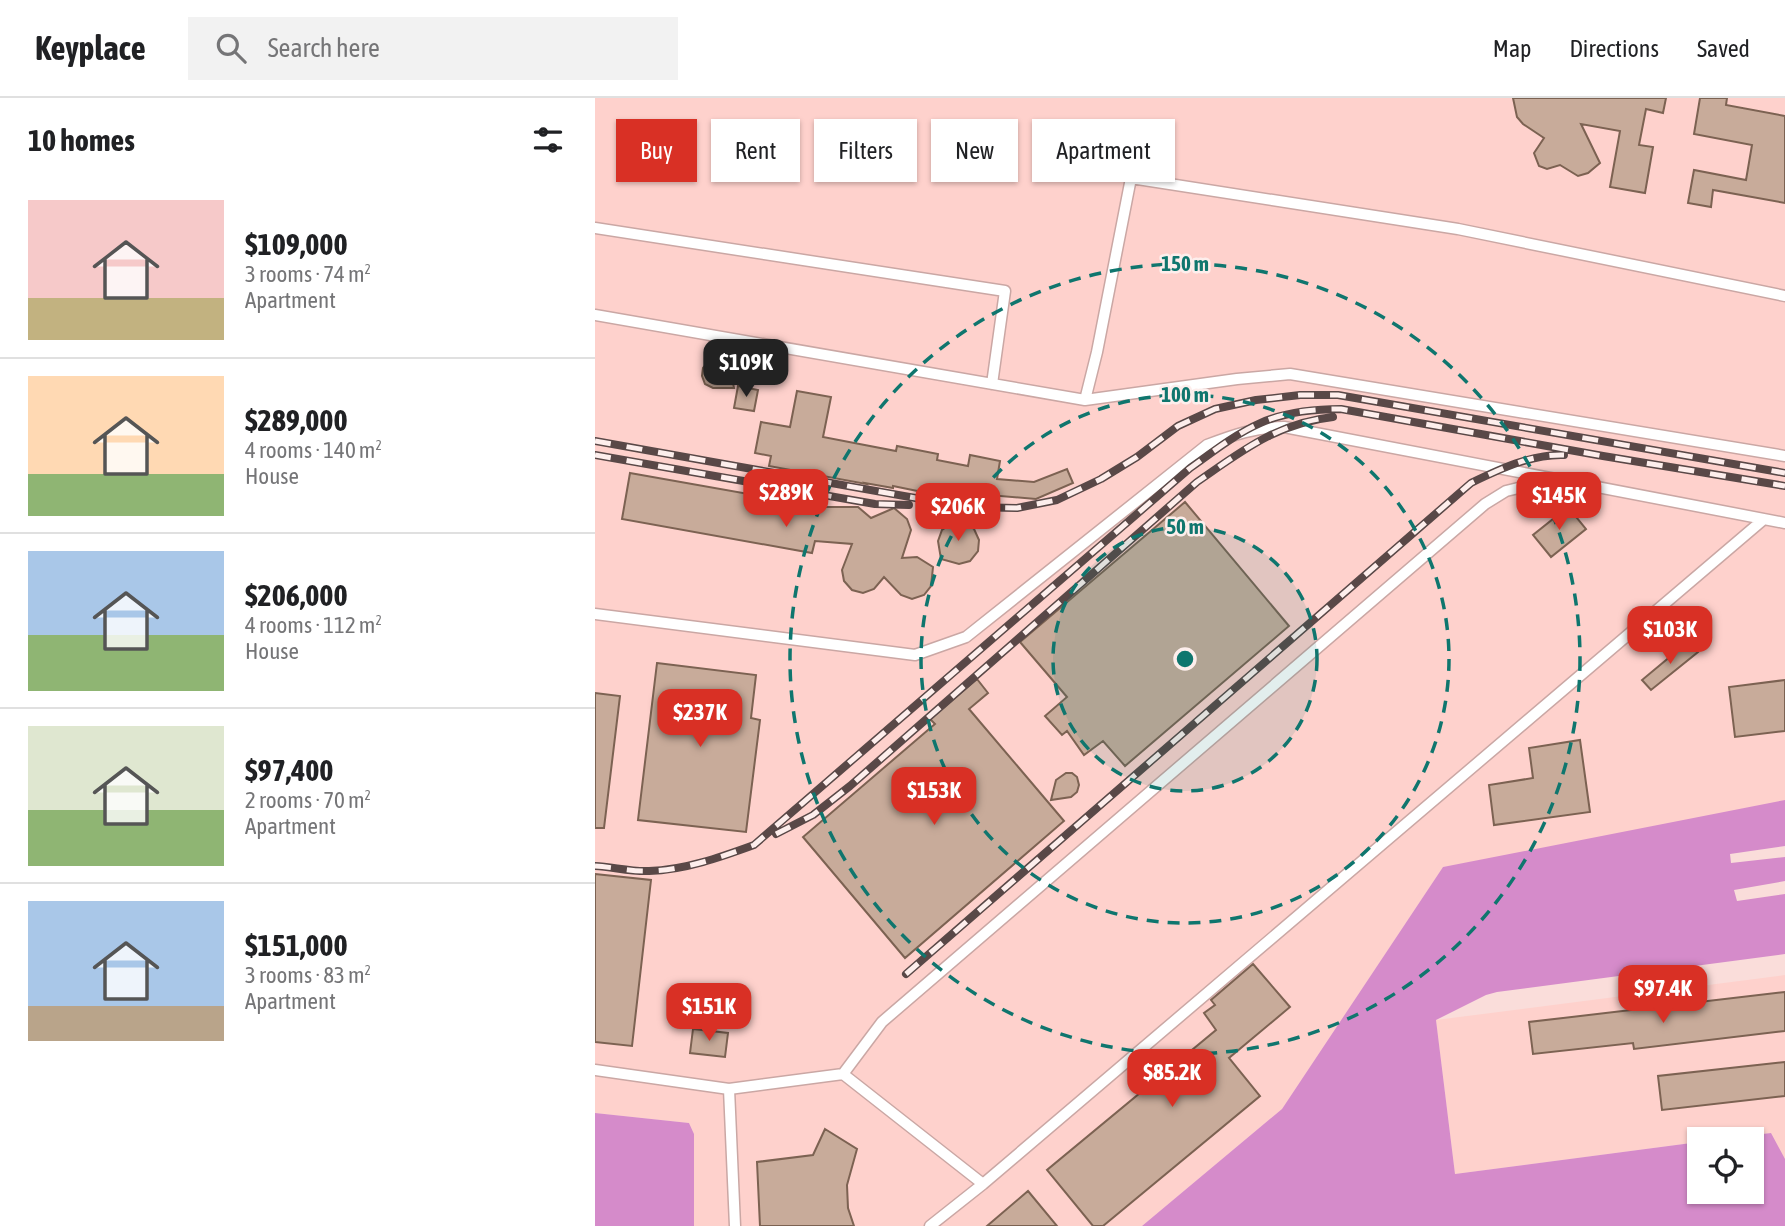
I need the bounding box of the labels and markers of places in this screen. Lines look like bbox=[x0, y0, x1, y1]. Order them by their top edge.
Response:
pin: $109K bbox=[697, 340, 795, 399]
pin: $289K bbox=[737, 470, 835, 529]
pin: $145K bbox=[1510, 472, 1608, 532]
pin: $206K bbox=[909, 484, 1007, 543]
pin: $103K bbox=[1621, 606, 1719, 666]
centre of rings bbox=[1173, 647, 1197, 671]
pin: $237K bbox=[651, 690, 749, 749]
pin: $153K bbox=[885, 768, 983, 827]
pin: $97.4K bbox=[1606, 965, 1720, 1025]
pin: $151K bbox=[660, 984, 758, 1043]
pin: $85.2K bbox=[1115, 1049, 1229, 1109]

